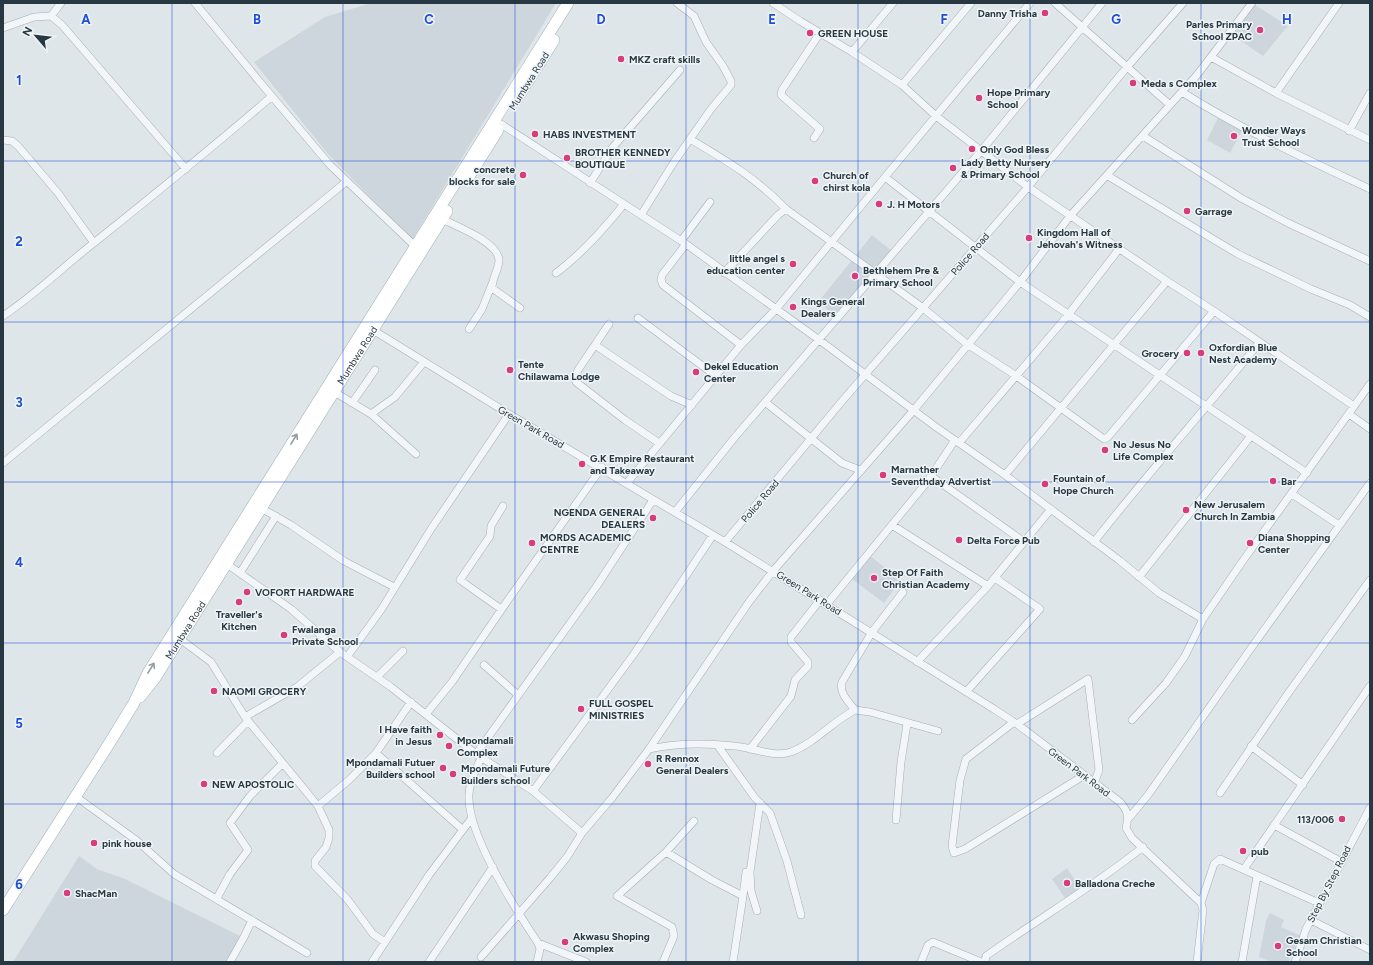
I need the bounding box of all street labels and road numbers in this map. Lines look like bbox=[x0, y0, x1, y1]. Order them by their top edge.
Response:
street label: Mumbwa Road bbox=[506, 49, 552, 113]
street label: Police Road bbox=[948, 230, 992, 278]
street label: Mumbwa Road bbox=[334, 323, 380, 387]
street label: Green Park Road bbox=[496, 403, 567, 451]
street label: Police Road bbox=[738, 477, 782, 525]
street label: Green Park Road bbox=[774, 568, 844, 618]
street label: Mumbwa Road bbox=[162, 598, 208, 662]
street label: Green Park Road bbox=[1045, 744, 1113, 800]
street label: Step By Step Road bbox=[1304, 843, 1354, 925]

